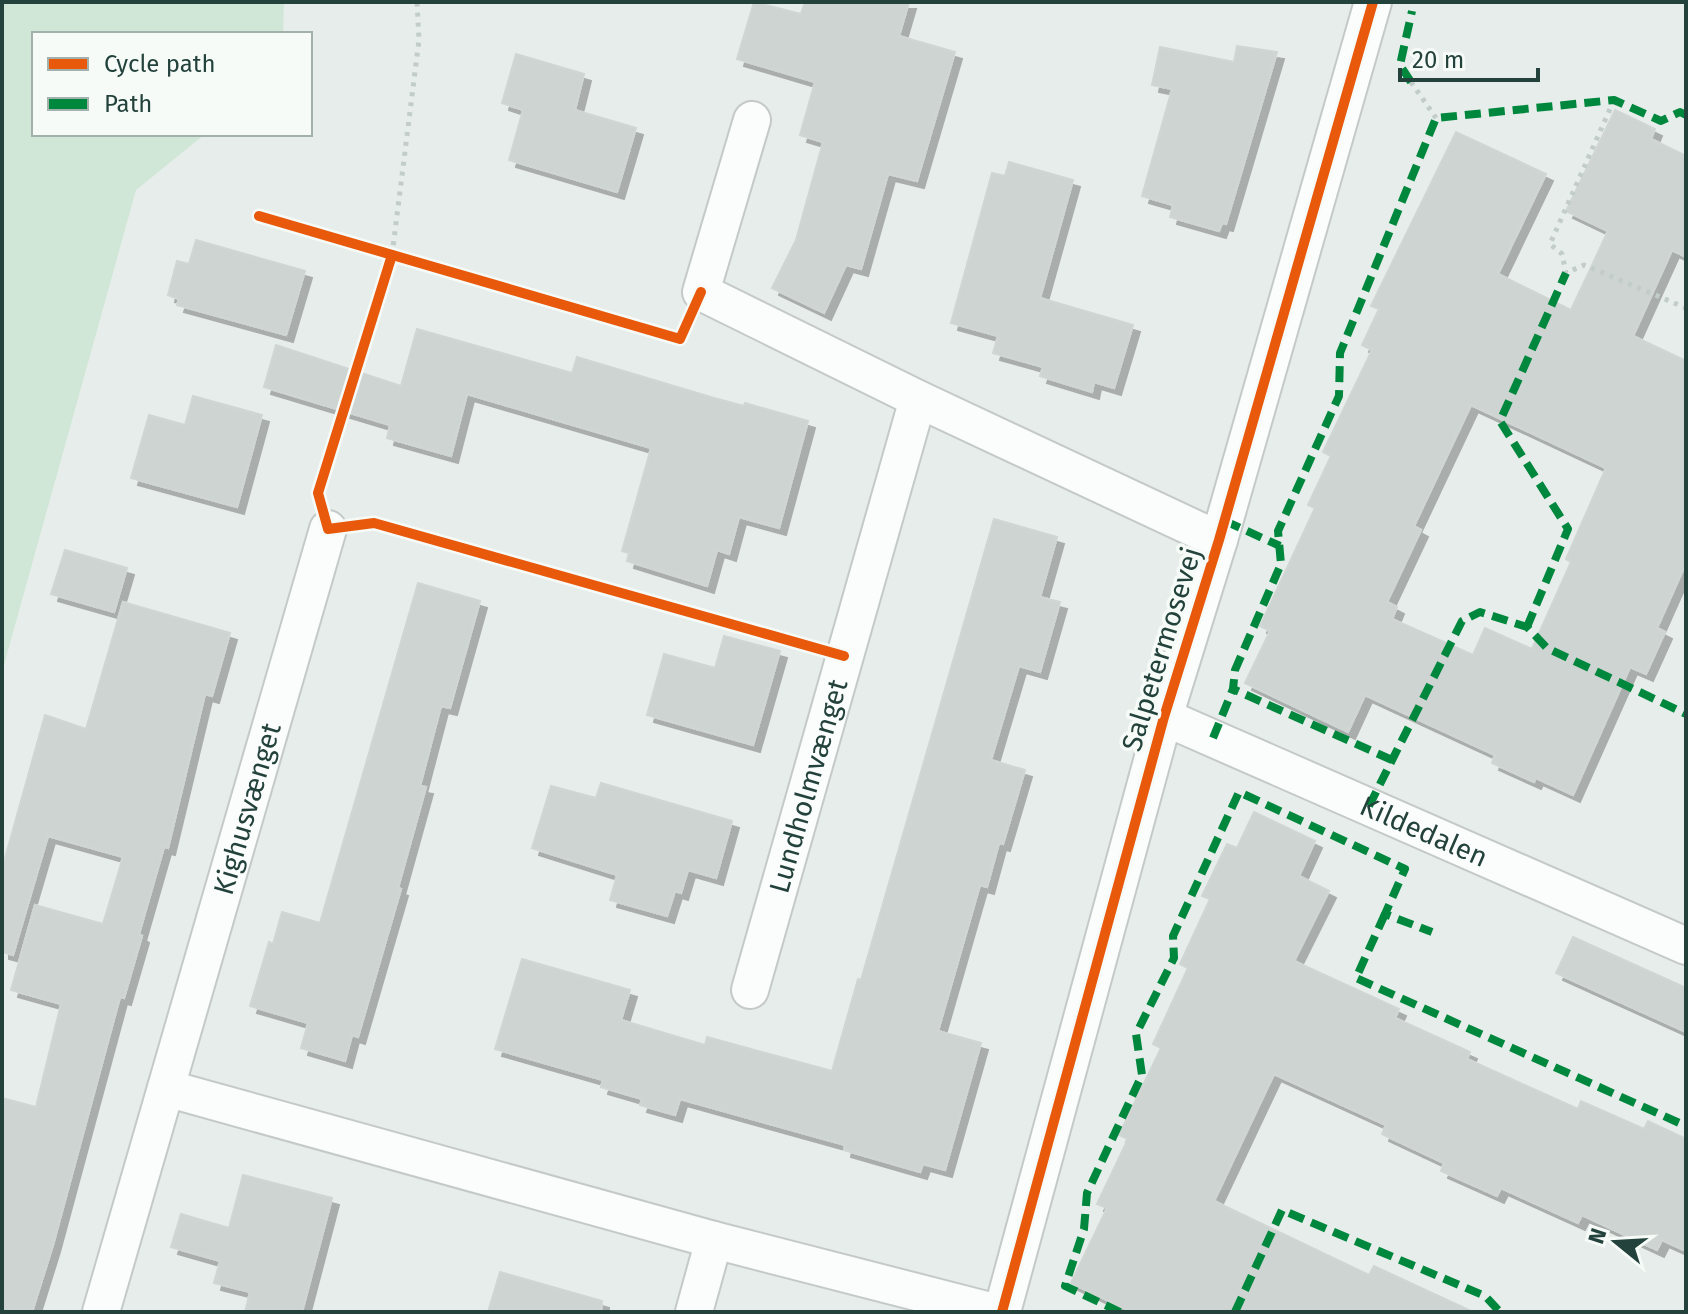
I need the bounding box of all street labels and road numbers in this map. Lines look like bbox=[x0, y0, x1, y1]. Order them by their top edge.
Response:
street label: Salpetermosevej bbox=[1115, 543, 1208, 755]
street label: Lundholmvænget bbox=[762, 675, 855, 897]
street label: Kighusvænget bbox=[207, 718, 288, 899]
street label: Kildedalen bbox=[1355, 789, 1493, 874]

